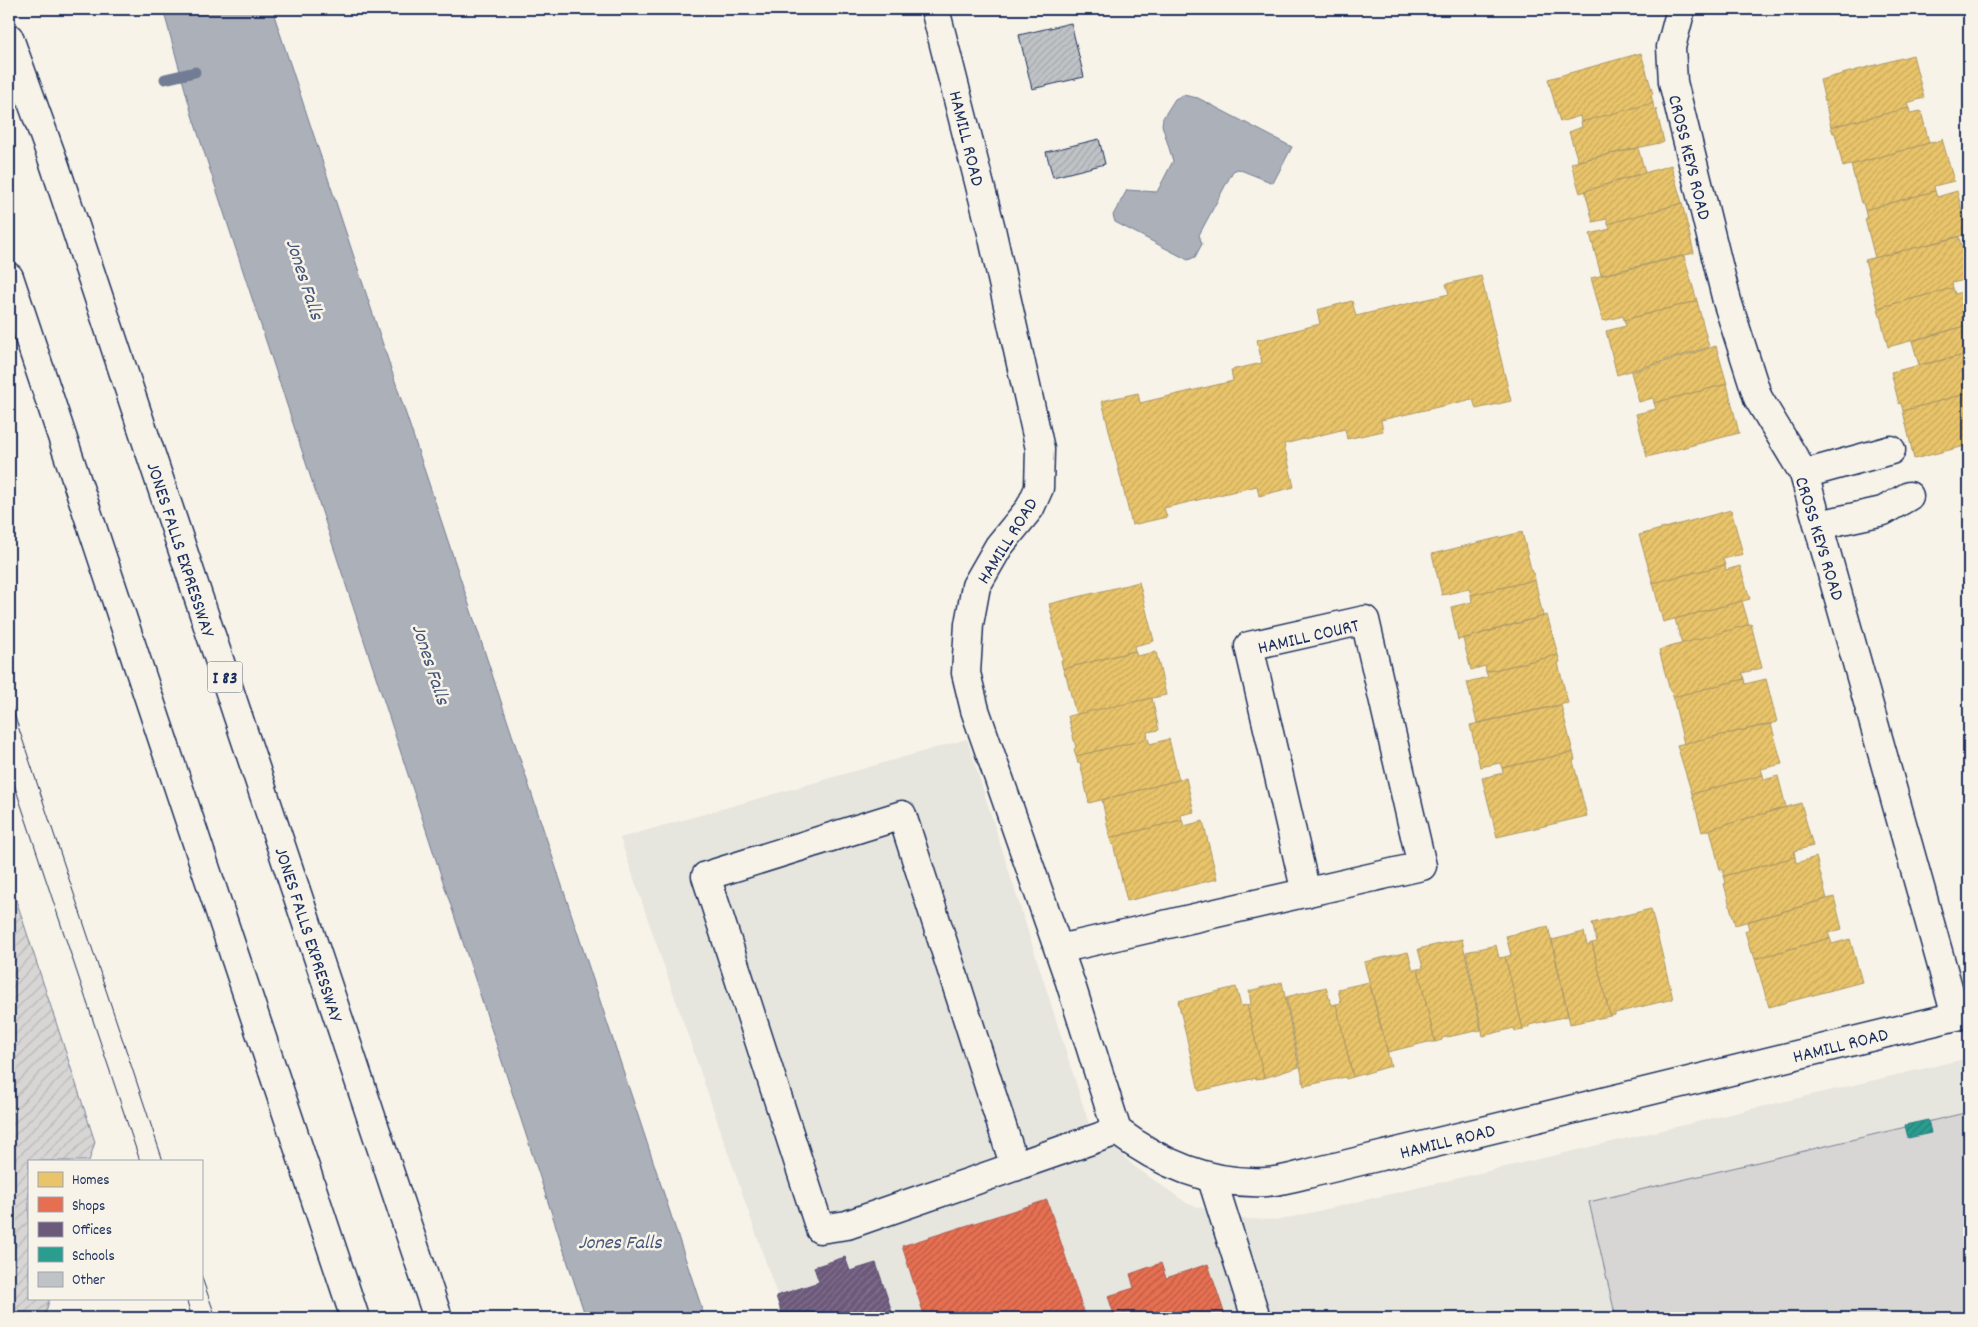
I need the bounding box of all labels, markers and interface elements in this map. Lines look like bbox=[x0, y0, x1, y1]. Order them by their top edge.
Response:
street label: HAMILL ROAD bbox=[940, 88, 990, 190]
street label: CROSS KEYS ROAD bbox=[1659, 92, 1716, 223]
water label: Jones Falls bbox=[277, 236, 330, 324]
street label: JONES FALLS EXPRESSWAY bbox=[138, 459, 220, 642]
street label: CROSS KEYS ROAD bbox=[1786, 474, 1849, 604]
street label: HAMILL ROAD bbox=[972, 493, 1046, 590]
street label: HAMILL COURT bbox=[1255, 614, 1363, 663]
water label: Jones Falls bbox=[403, 621, 456, 709]
road number: I 83 bbox=[208, 662, 242, 692]
street label: JONES FALLS EXPRESSWAY bbox=[266, 844, 348, 1027]
street label: HAMILL ROAD bbox=[1790, 1022, 1892, 1072]
street label: HAMILL ROAD bbox=[1397, 1118, 1499, 1168]
legend bbox=[28, 1160, 202, 1300]
text: Homes bbox=[72, 1170, 110, 1192]
text: Shops bbox=[72, 1196, 105, 1218]
text: Offices bbox=[72, 1220, 112, 1242]
water label: Jones Falls bbox=[578, 1230, 662, 1258]
text: Schools bbox=[72, 1246, 115, 1268]
text: Other bbox=[72, 1270, 106, 1292]

